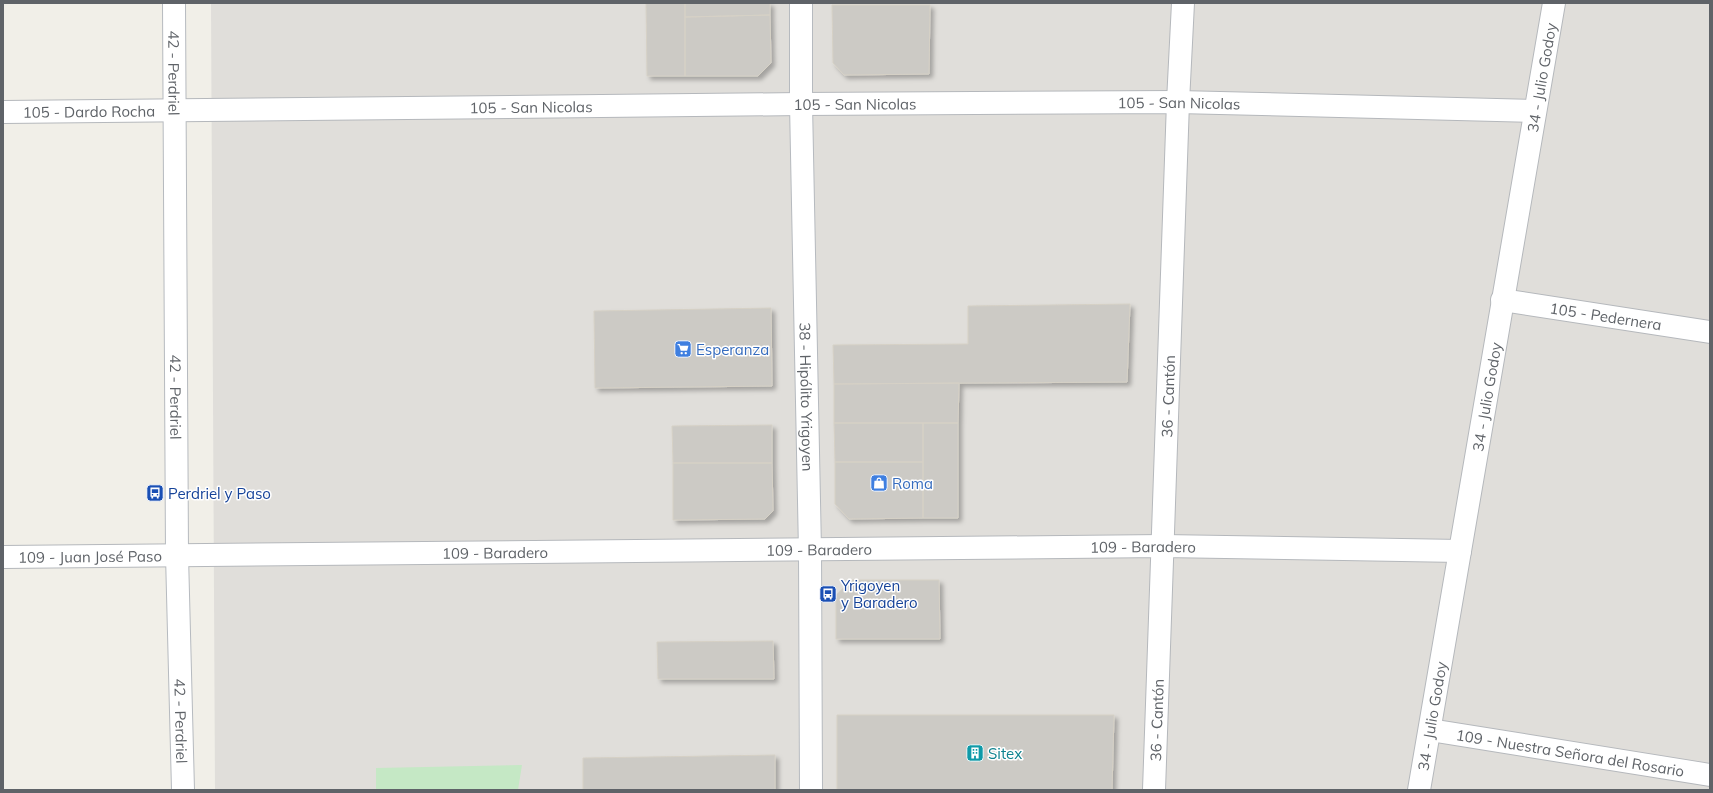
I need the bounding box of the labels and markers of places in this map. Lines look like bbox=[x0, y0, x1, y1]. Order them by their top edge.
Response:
supermarket icon: Esperanza bbox=[673, 339, 693, 359]
place label: Esperanza bbox=[696, 340, 769, 359]
shop icon: Roma bbox=[869, 473, 889, 493]
place label: Roma bbox=[892, 474, 933, 493]
bus stop icon: Perdriel y Paso bbox=[145, 483, 165, 503]
place label: Perdriel y Paso bbox=[168, 484, 271, 503]
place label: Yrigoyen y Baradero bbox=[840, 576, 918, 612]
bus stop icon: Yrigoyen y Baradero bbox=[818, 584, 838, 604]
building icon: Sitex bbox=[965, 743, 985, 763]
place label: Sitex bbox=[988, 744, 1022, 763]

